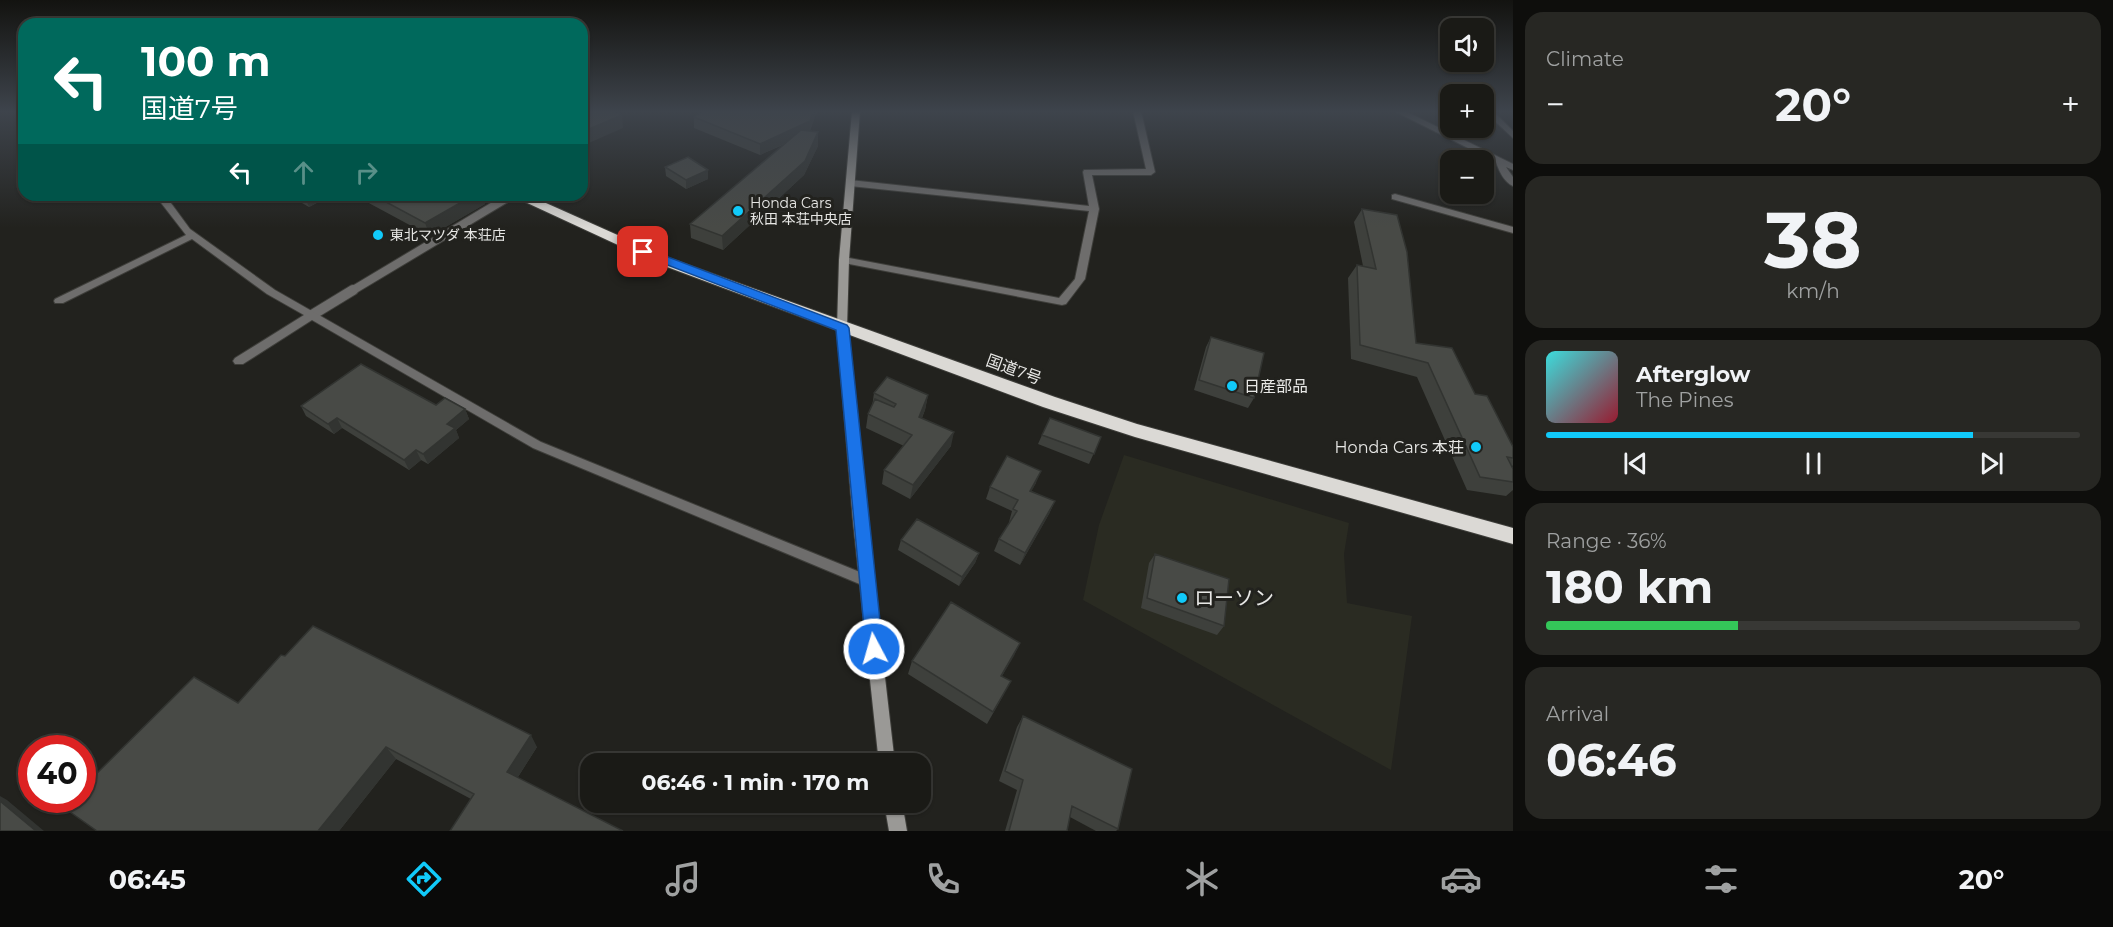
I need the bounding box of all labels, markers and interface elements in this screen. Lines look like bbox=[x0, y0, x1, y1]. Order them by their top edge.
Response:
map controls bbox=[1440, 18, 1494, 204]
button: sound bbox=[1440, 18, 1494, 72]
text: 100 m bbox=[141, 35, 270, 87]
icon: left bbox=[42, 42, 120, 120]
text: Climate bbox=[1546, 47, 1624, 71]
text: 20° bbox=[1775, 77, 1851, 132]
button: + bbox=[1440, 84, 1494, 138]
text: − bbox=[1546, 84, 1565, 124]
text: + bbox=[2061, 84, 2080, 124]
text: 国道7号 bbox=[141, 92, 238, 125]
button: − bbox=[1440, 150, 1494, 204]
icon: left bbox=[224, 156, 257, 189]
icon: ahead bbox=[287, 156, 320, 189]
icon: right bbox=[350, 156, 383, 189]
text: 38 bbox=[1764, 192, 1862, 288]
place label: Honda Cars 秋田 本荘中央店 bbox=[750, 194, 852, 228]
marker: Honda Cars 秋田 本荘中央店 bbox=[731, 204, 745, 218]
place label: 東北マツダ 本荘店 bbox=[390, 226, 506, 244]
pin bbox=[617, 226, 668, 277]
marker: 東北マツダ 本荘店 bbox=[371, 228, 385, 242]
icon: arrive bbox=[626, 235, 659, 268]
text: km/h bbox=[1786, 279, 1840, 303]
street label: 国道7号 bbox=[984, 351, 1044, 388]
text: Afterglow bbox=[1636, 361, 1750, 388]
place label: 日産部品 bbox=[1244, 377, 1308, 396]
marker: 日産部品 bbox=[1225, 379, 1239, 393]
text: The Pines bbox=[1636, 388, 1733, 412]
place label: Honda Cars 本荘 bbox=[1335, 438, 1464, 457]
marker: Honda Cars 本荘 bbox=[1469, 440, 1483, 454]
icon: previous bbox=[1619, 447, 1652, 480]
icon: pause bbox=[1797, 447, 1830, 480]
icon: next bbox=[1975, 447, 2008, 480]
text: Range · 36% bbox=[1546, 529, 1667, 553]
text: 180 km bbox=[1546, 559, 1713, 614]
place label: ローソン bbox=[1194, 586, 1274, 610]
marker: ローソン bbox=[1175, 591, 1189, 605]
position arrow bbox=[842, 617, 906, 681]
text: Arrival bbox=[1546, 702, 1609, 726]
text: 06:46 bbox=[1546, 732, 1677, 787]
speed limit sign: 40 bbox=[18, 735, 96, 813]
text: 06:46 · 1 min · 170 m bbox=[642, 769, 869, 796]
icon: directions bbox=[403, 858, 445, 900]
icon: music bbox=[662, 858, 704, 900]
icon: phone bbox=[922, 858, 964, 900]
icon: climate bbox=[1181, 858, 1223, 900]
icon: car bbox=[1440, 858, 1482, 900]
icon: filters bbox=[1700, 858, 1742, 900]
text: 06:45 bbox=[109, 863, 186, 896]
text: 20° bbox=[1959, 863, 2004, 896]

